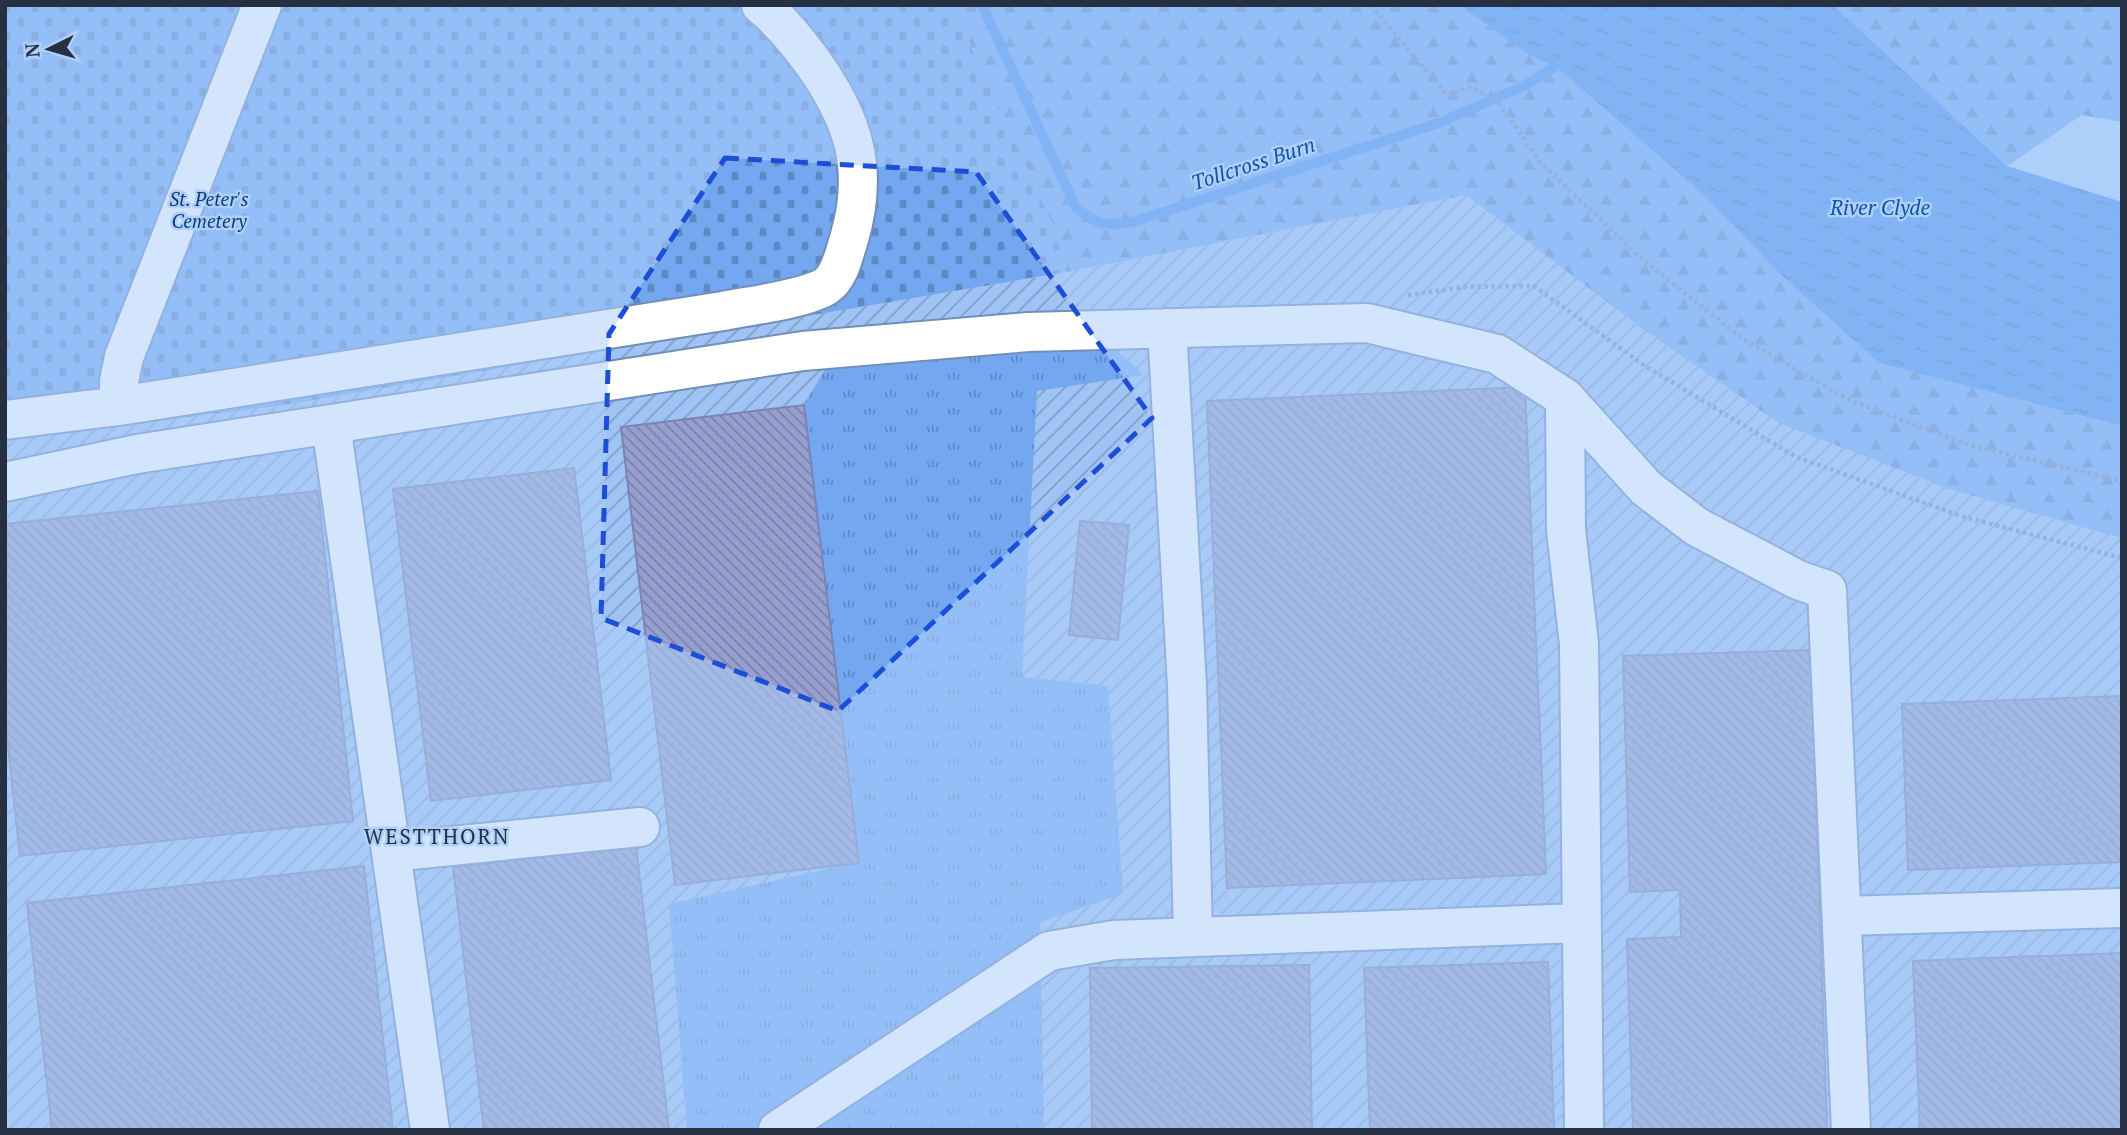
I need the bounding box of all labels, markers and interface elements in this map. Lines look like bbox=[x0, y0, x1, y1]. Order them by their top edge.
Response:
north arrow bbox=[14, 14, 84, 84]
text: N bbox=[18, 42, 45, 59]
water label: Tollcross Burn bbox=[1188, 130, 1318, 196]
park label: St. Peter's Cemetery bbox=[169, 186, 249, 233]
water label: River Clyde bbox=[1829, 193, 1931, 221]
district label: WESTTHORN bbox=[364, 822, 510, 850]

